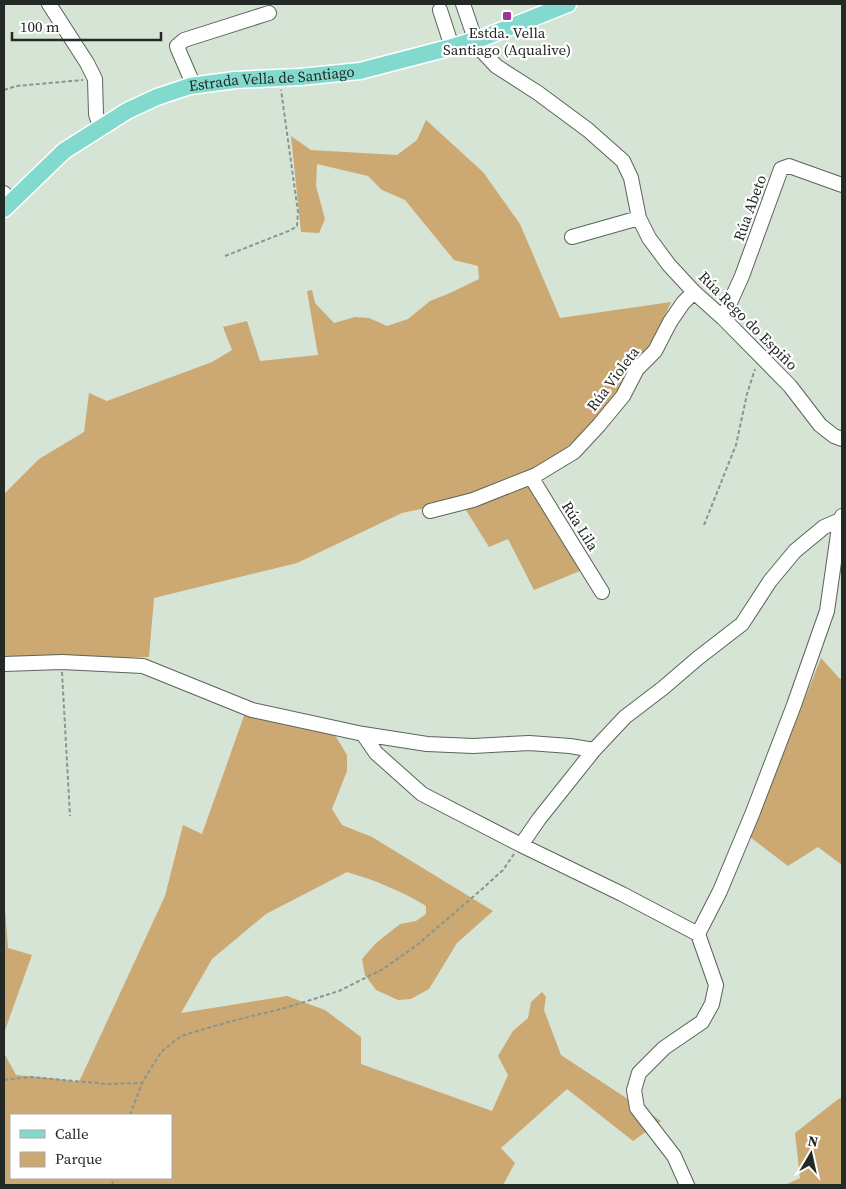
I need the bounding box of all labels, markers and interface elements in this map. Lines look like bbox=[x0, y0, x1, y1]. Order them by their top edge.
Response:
scale bar bbox=[12, 10, 161, 42]
marker: Estda. Vella Santiago (Aqualive) bbox=[501, 10, 513, 22]
text: 100 m bbox=[20, 16, 60, 37]
place label: Estda. Vella Santiago (Aqualive) bbox=[443, 22, 571, 60]
street label: Estrada Vella de Santiago bbox=[187, 61, 356, 96]
street label: Rúa Abeto bbox=[728, 172, 771, 244]
street label: Rúa Rego do Espiño bbox=[694, 266, 803, 375]
street label: Rúa Violeta bbox=[581, 342, 644, 415]
street label: Rúa Lila bbox=[557, 497, 604, 555]
legend bbox=[10, 1114, 172, 1179]
text: Calle bbox=[55, 1123, 89, 1144]
north arrow bbox=[786, 1129, 836, 1179]
text: N bbox=[806, 1130, 820, 1152]
text: Parque bbox=[55, 1148, 103, 1169]

